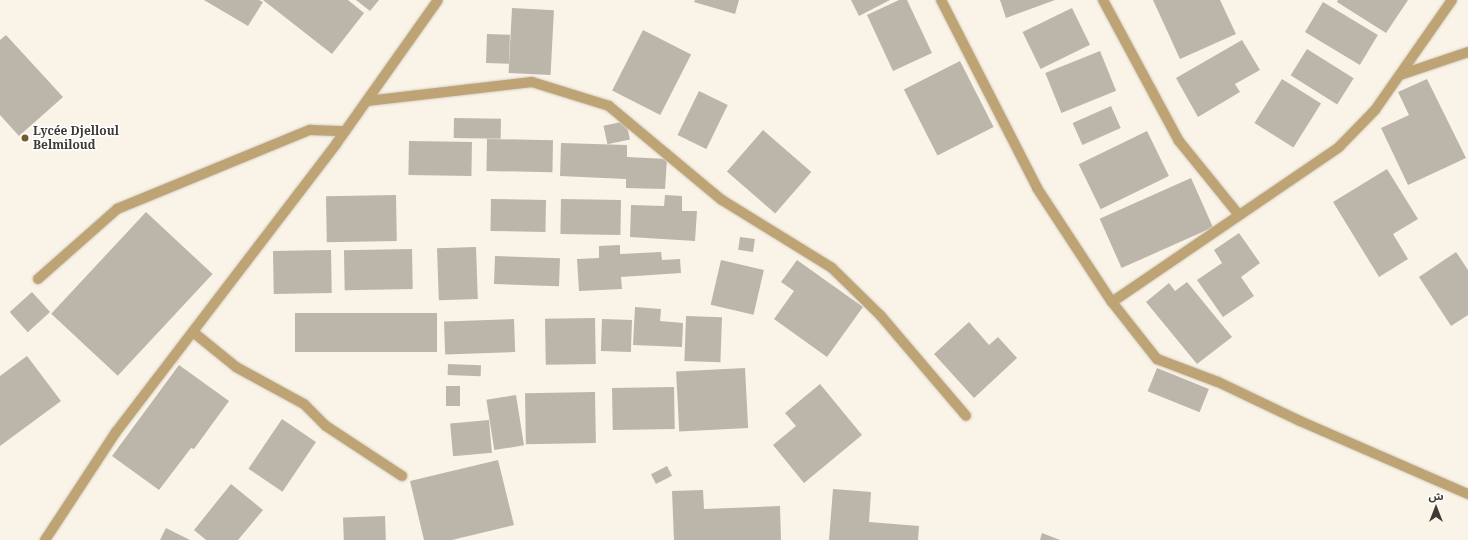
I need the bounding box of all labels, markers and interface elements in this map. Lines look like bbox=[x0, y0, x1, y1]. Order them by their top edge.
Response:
place label: Lycée Djelloul Belmiloud bbox=[33, 124, 119, 152]
marker: Lycée Djelloul Belmiloud bbox=[20, 133, 30, 143]
north arrow bbox=[1416, 488, 1456, 528]
text: ش bbox=[1428, 488, 1444, 503]

